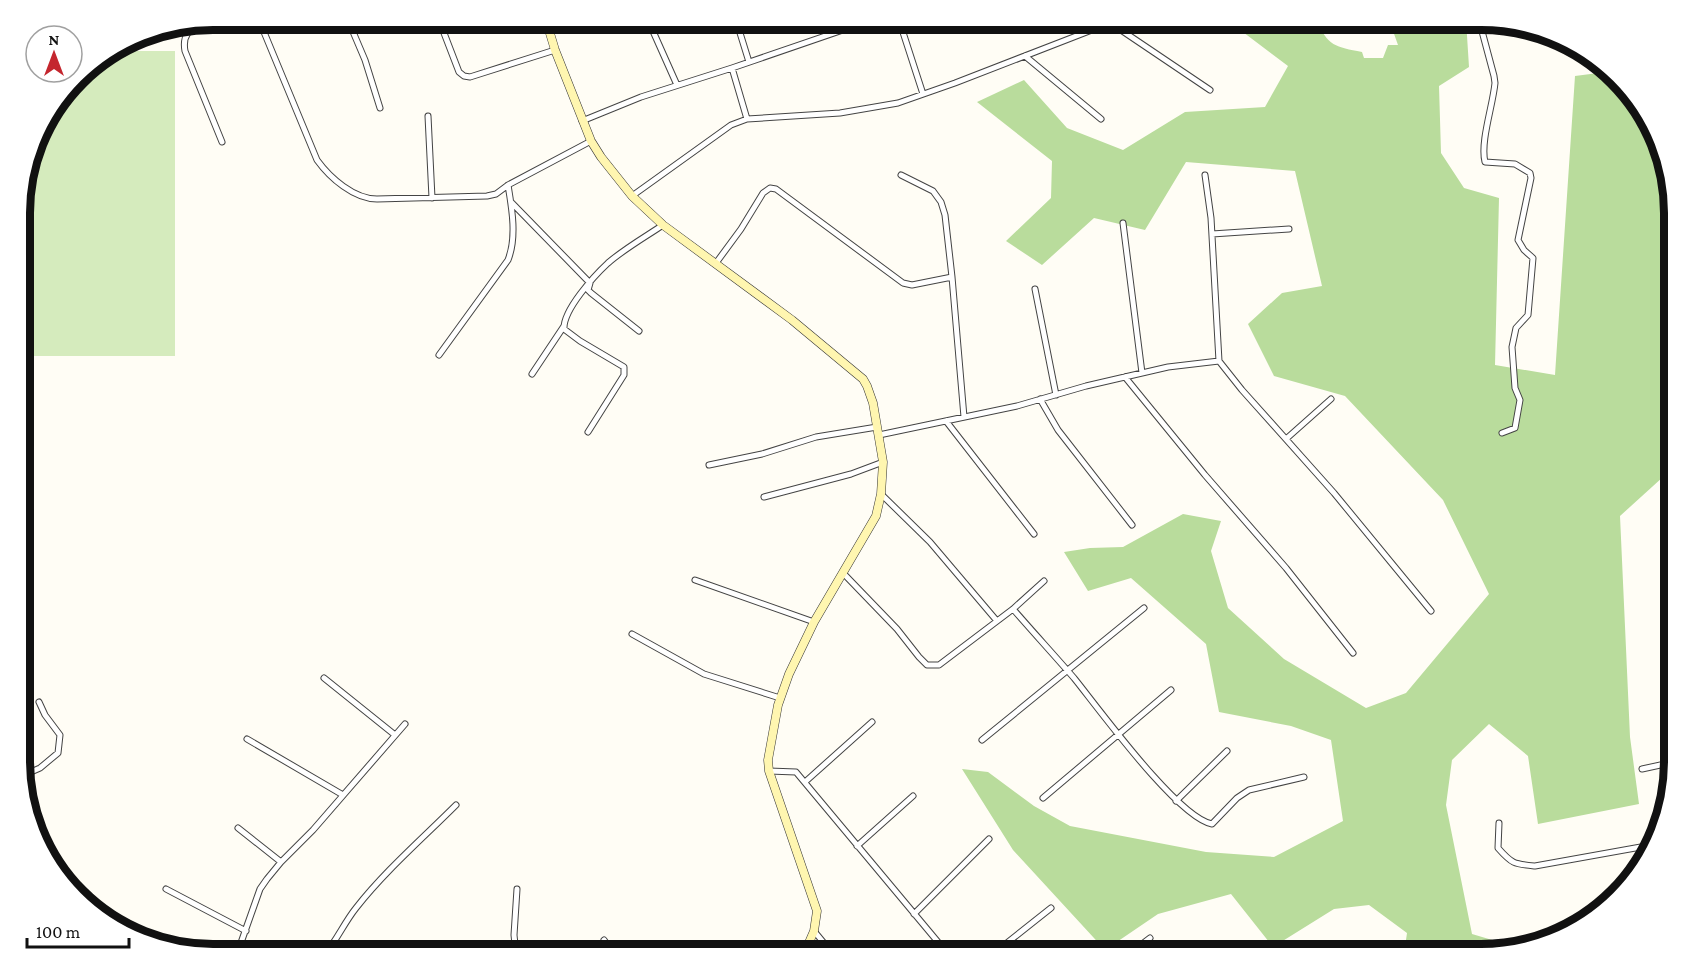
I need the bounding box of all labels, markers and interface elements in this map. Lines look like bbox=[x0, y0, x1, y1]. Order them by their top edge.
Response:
north arrow bbox=[24, 24, 84, 84]
text: N bbox=[49, 31, 60, 48]
scale bar bbox=[27, 911, 129, 949]
text: 100 m bbox=[36, 922, 81, 942]

